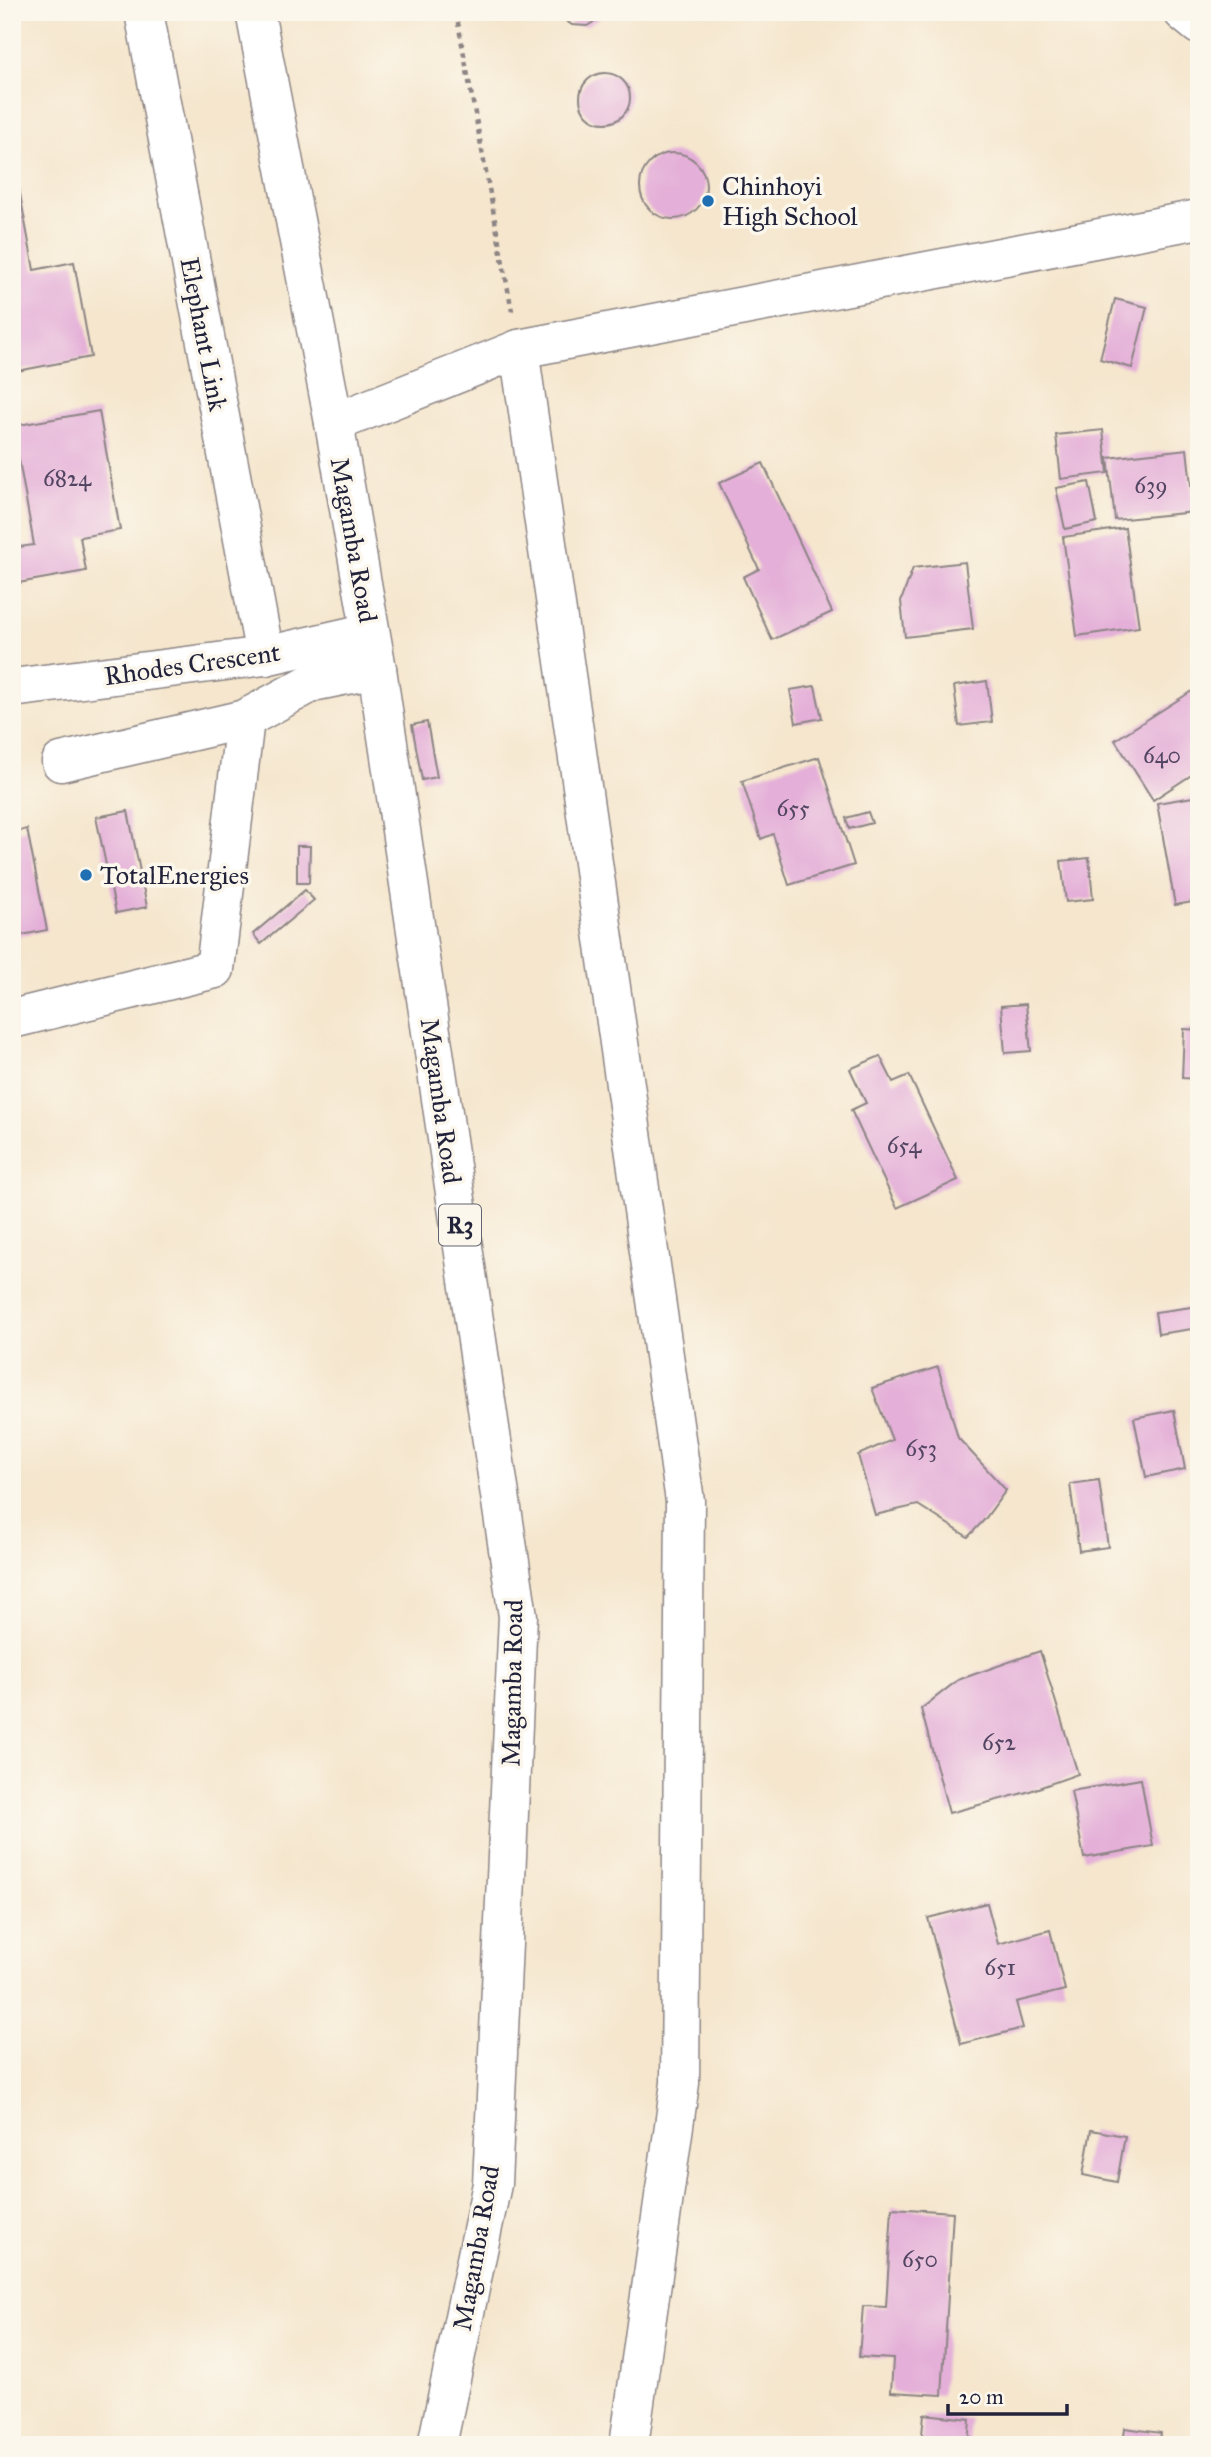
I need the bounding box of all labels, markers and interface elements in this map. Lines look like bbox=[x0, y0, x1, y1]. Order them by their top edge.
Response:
place label: Chinhoyi High School bbox=[722, 170, 858, 232]
marker: Chinhoyi High School bbox=[700, 193, 716, 209]
street label: Elephant Link bbox=[173, 254, 235, 414]
street label: Magamba Road bbox=[324, 455, 384, 625]
house number: 6824 bbox=[43, 464, 92, 492]
house number: 639 bbox=[1134, 471, 1168, 499]
street label: Rhodes Crescent bbox=[102, 636, 282, 692]
house number: 640 bbox=[1143, 741, 1181, 769]
house number: 655 bbox=[776, 794, 810, 822]
place label: TotalEnergies bbox=[100, 859, 249, 891]
marker: TotalEnergies bbox=[78, 867, 94, 883]
street label: Magamba Road bbox=[414, 1016, 468, 1186]
house number: 654 bbox=[887, 1131, 923, 1159]
road number: R3 bbox=[439, 1204, 481, 1246]
house number: 653 bbox=[905, 1434, 937, 1462]
street label: Magamba Road bbox=[495, 1599, 529, 1767]
house number: 652 bbox=[982, 1728, 1017, 1756]
house number: 651 bbox=[984, 1953, 1016, 1981]
street label: Magamba Road bbox=[446, 2163, 506, 2333]
house number: 650 bbox=[902, 2245, 938, 2273]
scale bar bbox=[948, 2373, 1068, 2417]
text: 20 m bbox=[959, 2384, 1004, 2410]

